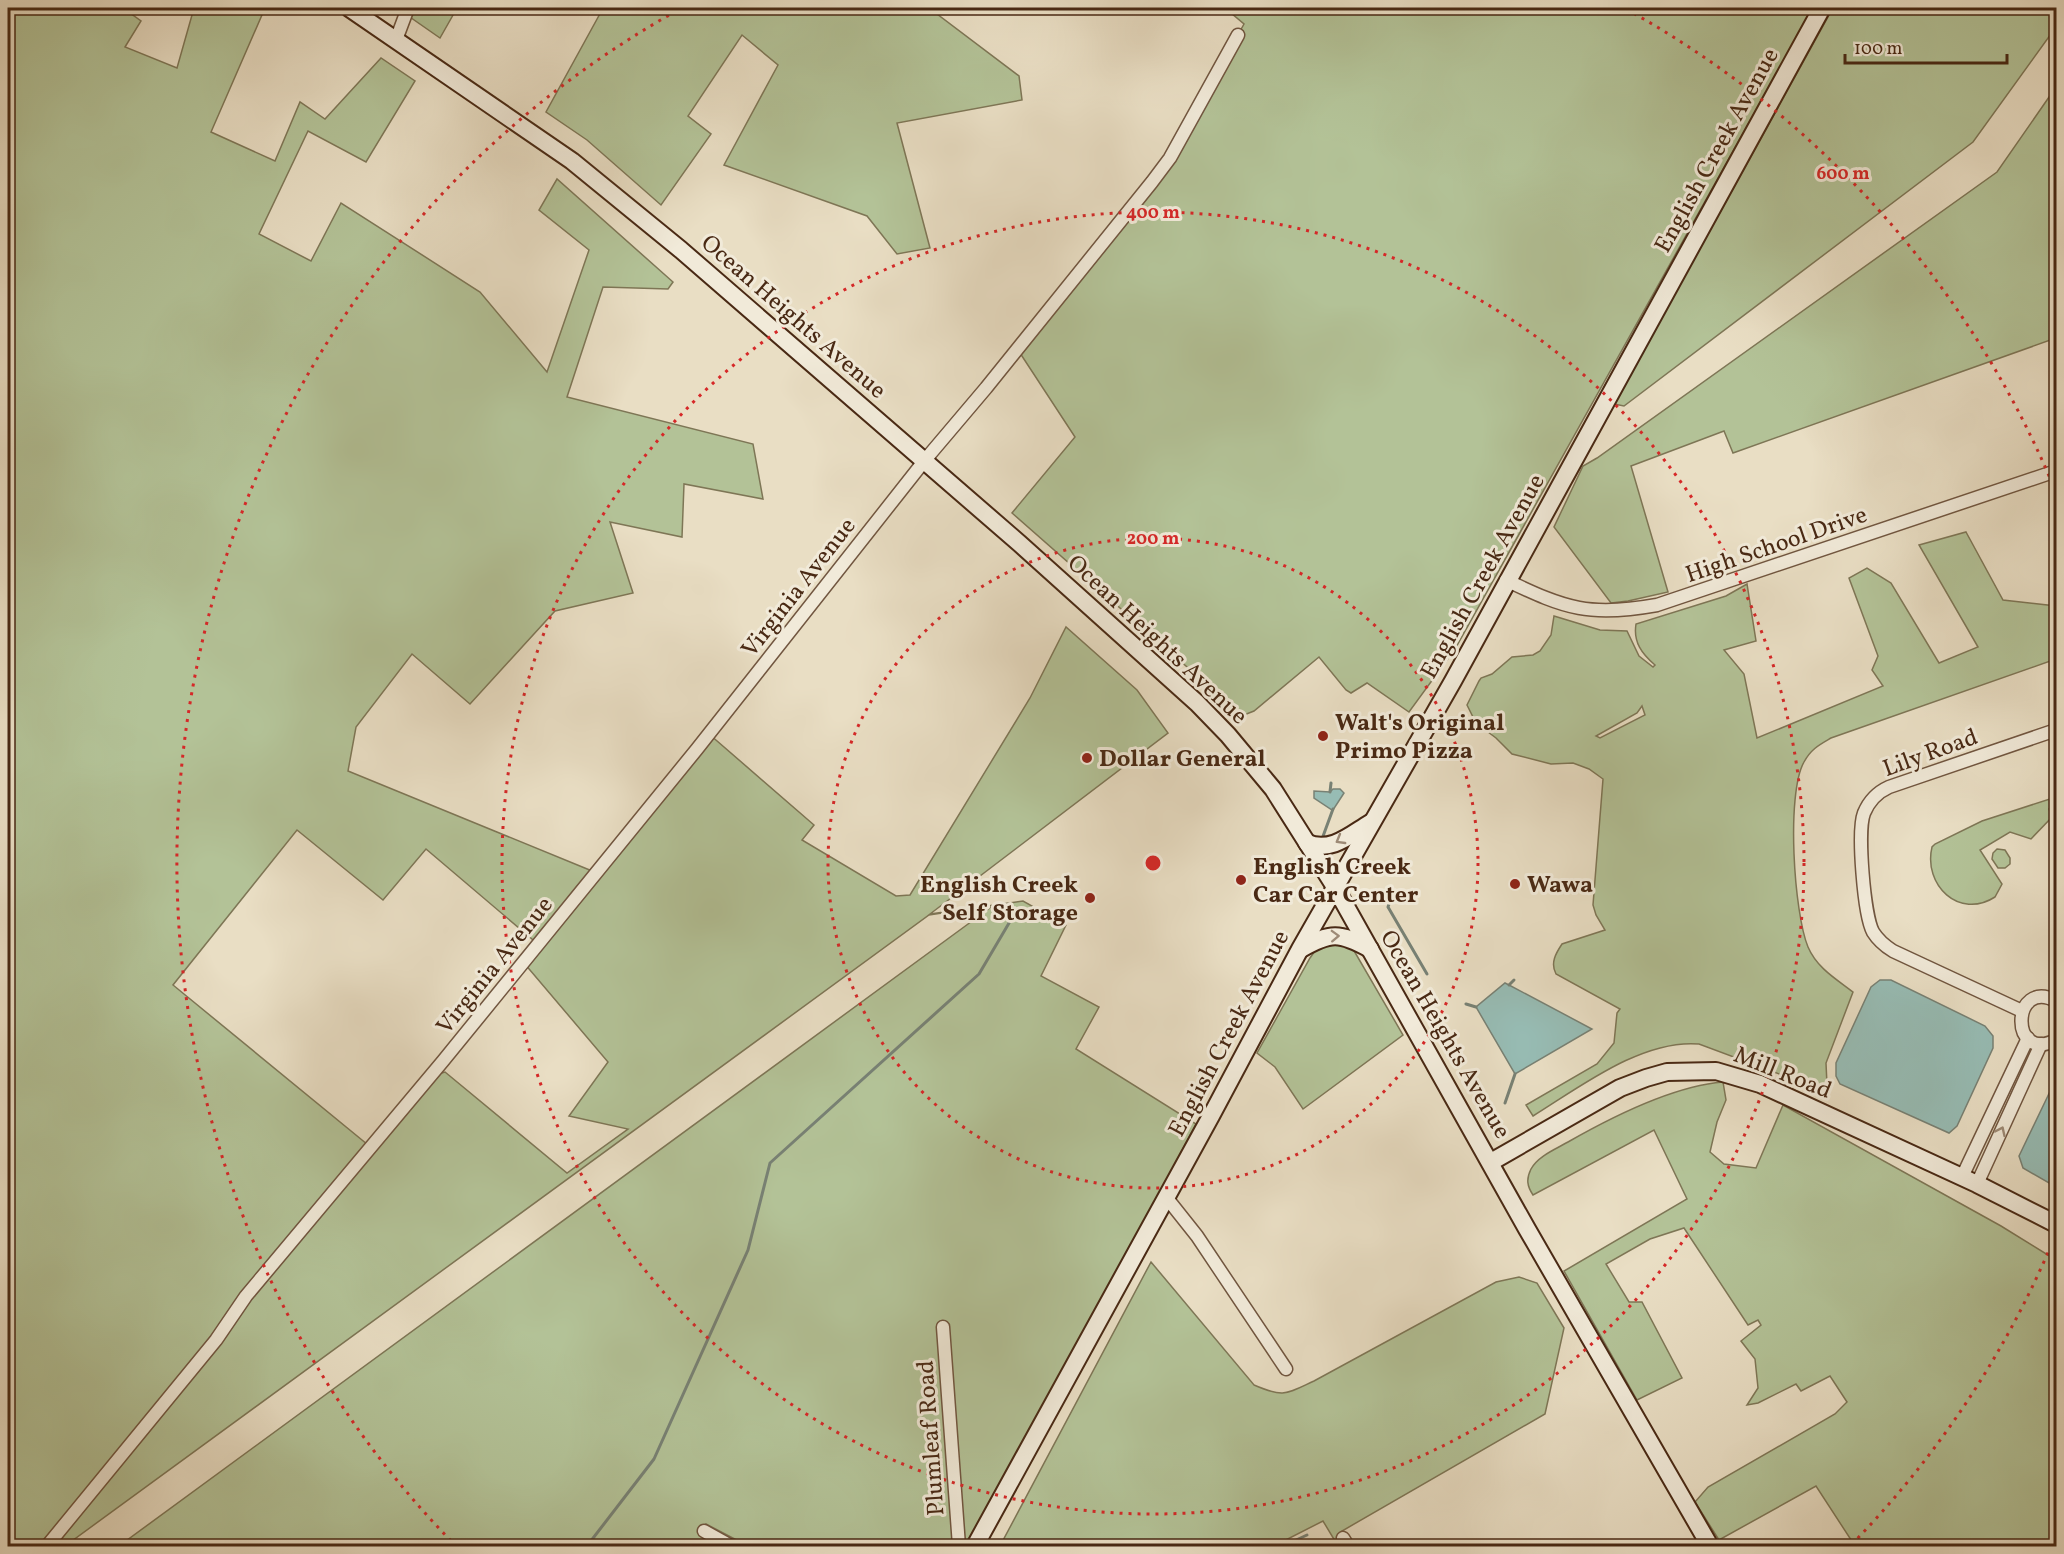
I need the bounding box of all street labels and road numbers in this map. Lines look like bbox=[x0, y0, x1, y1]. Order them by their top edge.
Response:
street label: English Creek Avenue bbox=[1647, 42, 1788, 260]
street label: Ocean Heights Avenue bbox=[692, 227, 893, 408]
street label: English Creek Avenue bbox=[1413, 468, 1554, 686]
street label: High School Drive bbox=[1681, 499, 1872, 593]
street label: Virginia Avenue bbox=[734, 511, 865, 665]
street label: Ocean Heights Avenue bbox=[1059, 548, 1255, 733]
street label: Lily Road bbox=[1878, 721, 1983, 787]
street label: Virginia Avenue bbox=[429, 890, 562, 1043]
street label: Ocean Heights Avenue bbox=[1371, 924, 1518, 1146]
street label: English Creek Avenue bbox=[1161, 925, 1299, 1143]
street label: Mill Road bbox=[1728, 1039, 1836, 1109]
street label: Plumleaf Road bbox=[910, 1359, 954, 1517]

